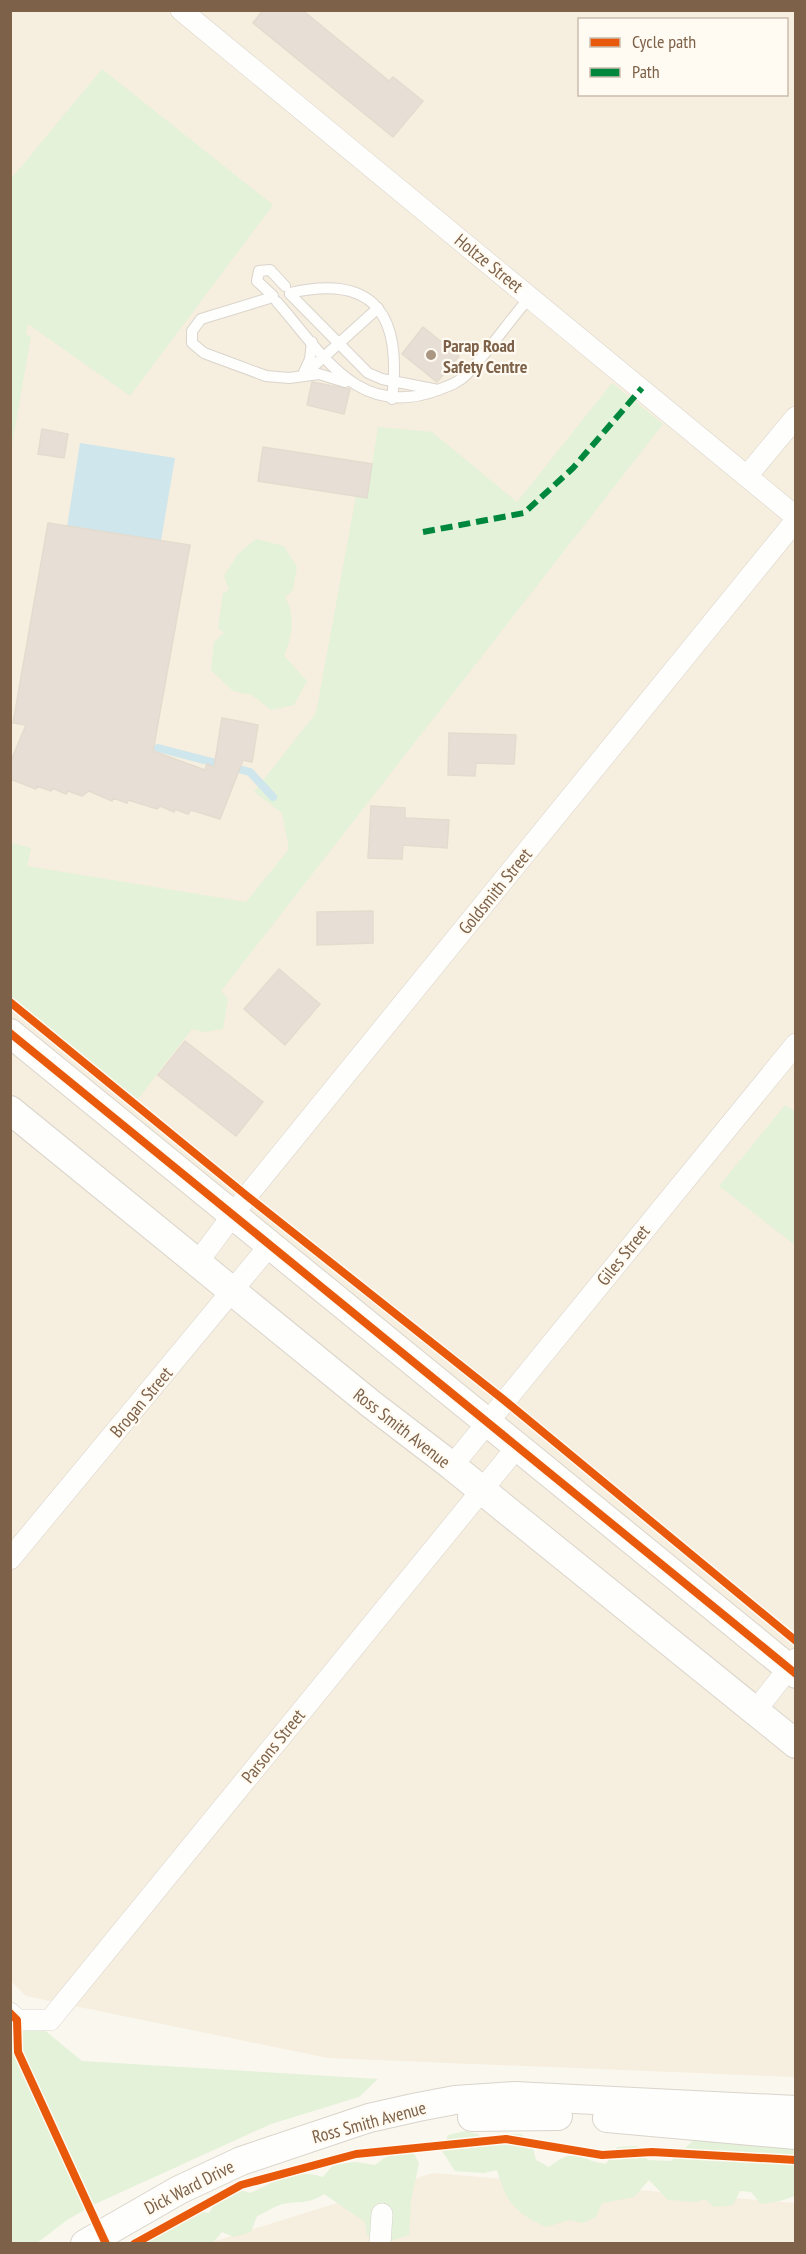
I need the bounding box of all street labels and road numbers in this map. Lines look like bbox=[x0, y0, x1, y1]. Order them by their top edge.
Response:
street label: Holtze Street bbox=[450, 228, 528, 298]
street label: Goldsmith Street bbox=[453, 843, 537, 939]
street label: Giles Street bbox=[592, 1220, 654, 1290]
street label: Brogan Street bbox=[105, 1362, 177, 1442]
street label: Ross Smith Avenue bbox=[349, 1383, 455, 1473]
street label: Parsons Street bbox=[236, 1704, 310, 1788]
street label: Ross Smith Avenue bbox=[310, 2096, 428, 2148]
street label: Dick Ward Drive bbox=[140, 2155, 238, 2219]

